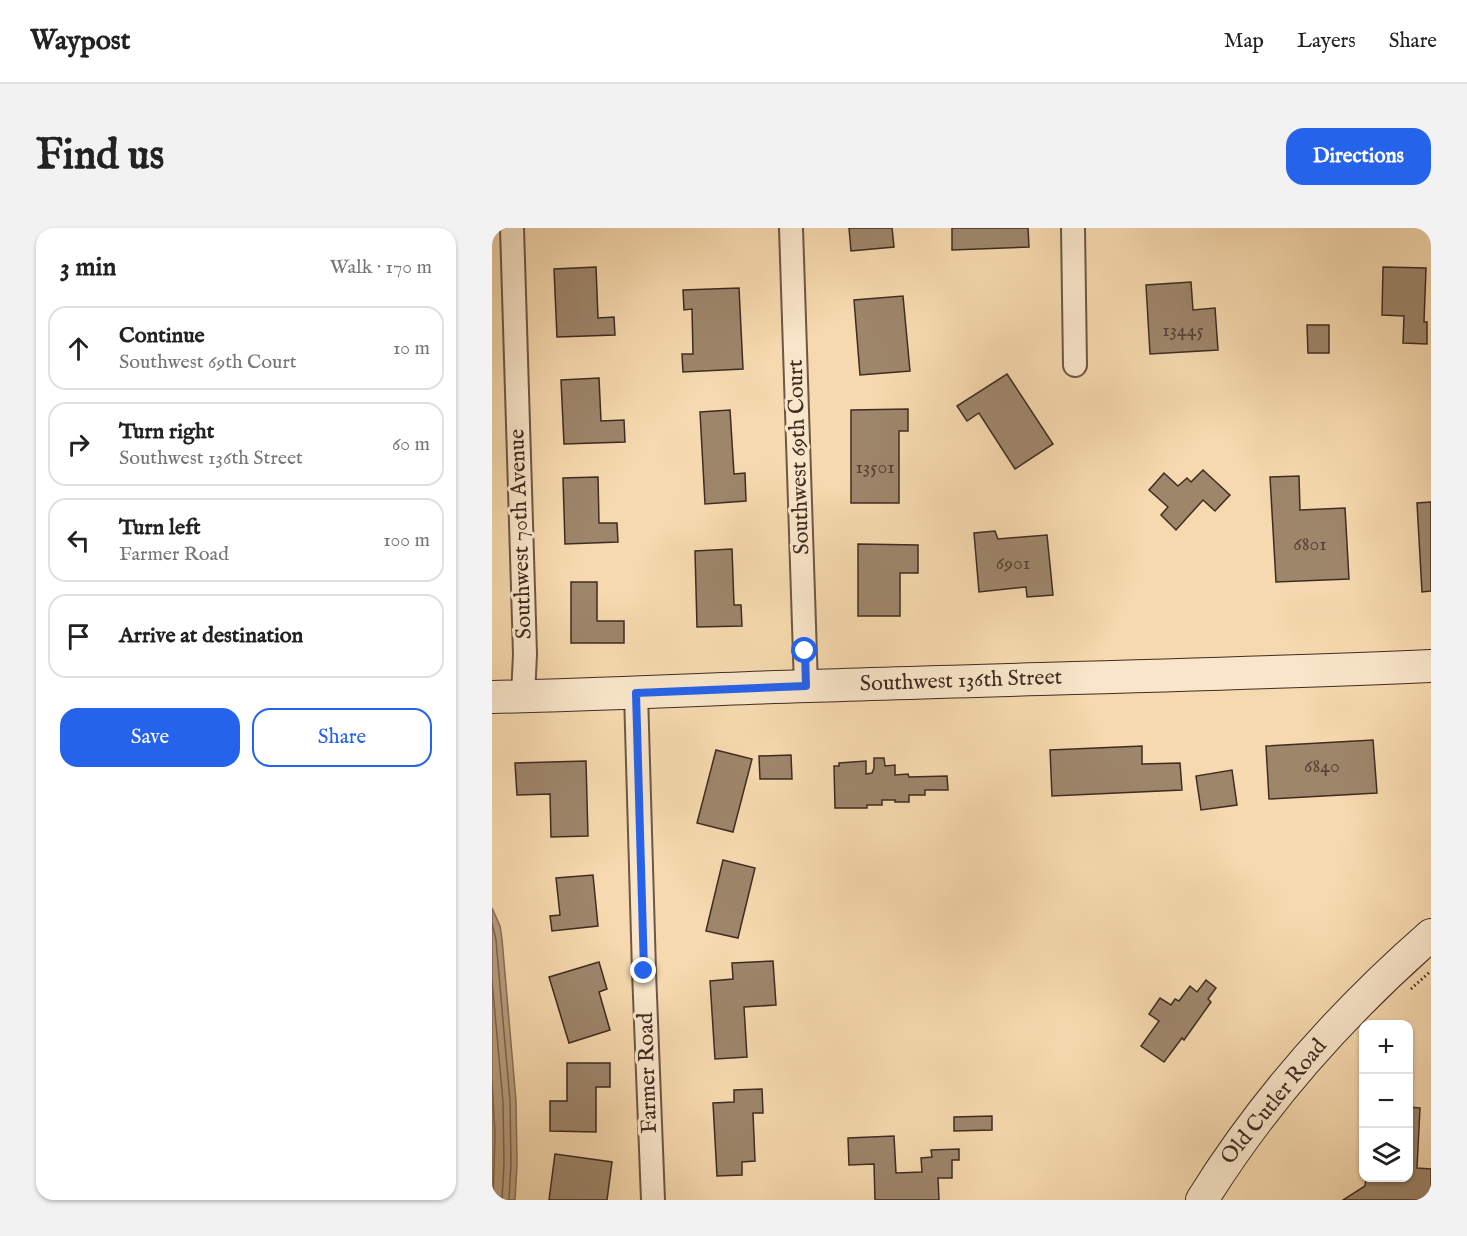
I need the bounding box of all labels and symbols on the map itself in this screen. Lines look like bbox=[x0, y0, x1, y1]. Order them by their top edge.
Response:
house number: 13445 bbox=[1162, 318, 1204, 343]
street label: Southwest 69th Court bbox=[782, 358, 816, 555]
street label: Southwest 70th Avenue bbox=[503, 428, 539, 640]
house number: 13501 bbox=[855, 455, 895, 480]
house number: 6801 bbox=[1293, 532, 1327, 557]
house number: 6901 bbox=[996, 551, 1030, 576]
route start bbox=[791, 637, 817, 663]
street label: Southwest 136th Street bbox=[859, 663, 1063, 699]
house number: 6840 bbox=[1304, 754, 1340, 779]
route end bbox=[630, 957, 656, 983]
street label: Farmer Road bbox=[632, 1012, 664, 1134]
street label: Old Cutler Road bbox=[1215, 1033, 1334, 1171]

